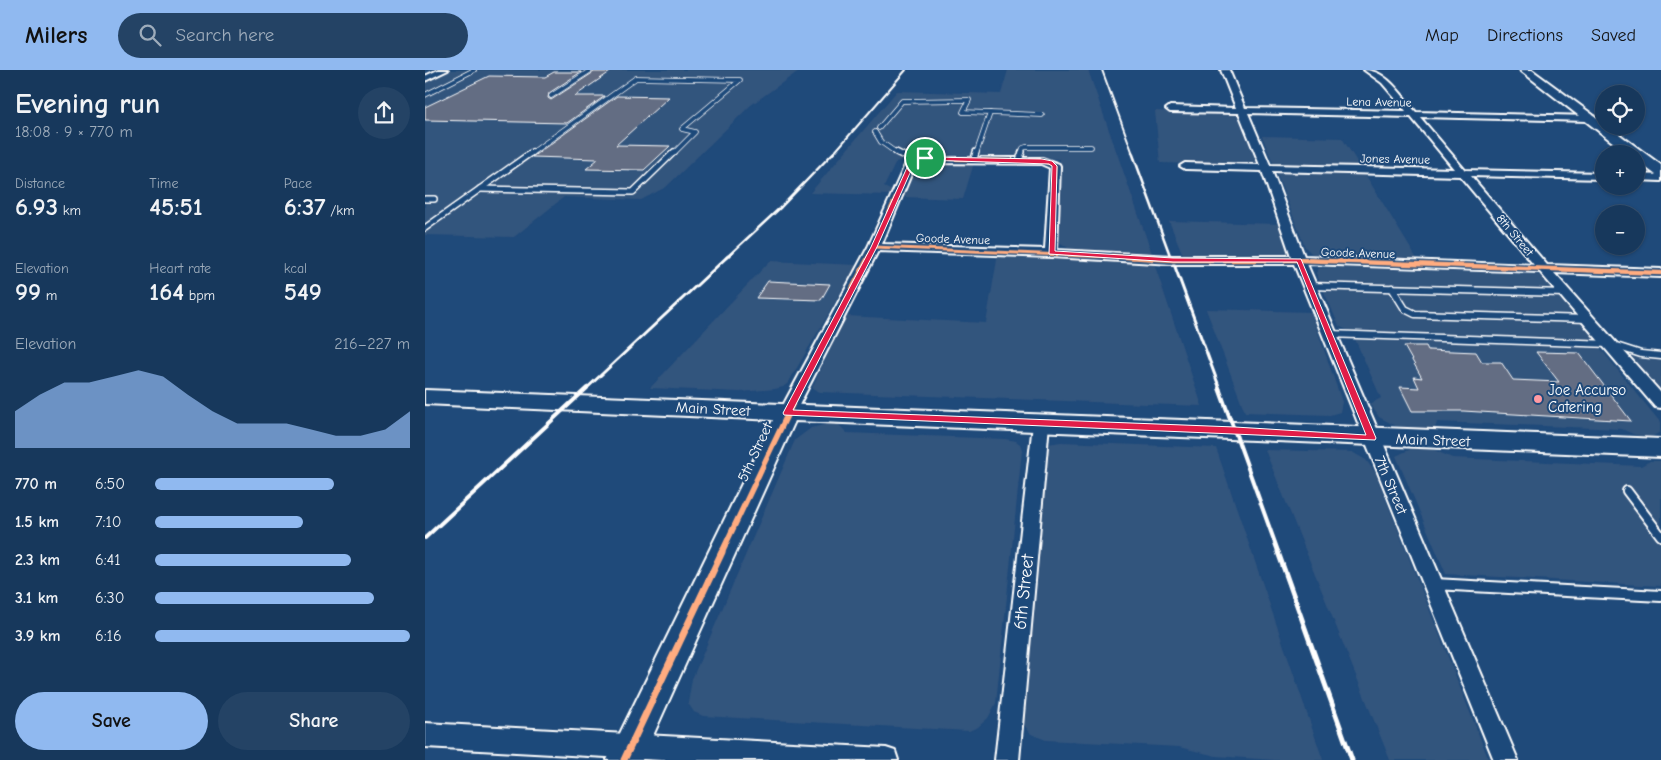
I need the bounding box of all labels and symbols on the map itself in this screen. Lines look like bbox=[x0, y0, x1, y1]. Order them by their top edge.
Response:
street label: Lena Avenue bbox=[1346, 94, 1412, 110]
pin bbox=[904, 137, 946, 179]
street label: Jones Avenue bbox=[1360, 151, 1430, 167]
street label: 8th Street bbox=[1494, 211, 1537, 259]
street label: Goode Avenue bbox=[916, 231, 990, 247]
street label: Goode Avenue bbox=[1321, 245, 1395, 261]
place label: Joe Accurso Catering bbox=[1548, 381, 1626, 416]
marker: Joe Accurso Catering bbox=[1532, 393, 1544, 405]
street label: Main Street bbox=[675, 398, 751, 420]
street label: 5th Street bbox=[734, 419, 777, 484]
street label: Main Street bbox=[1395, 430, 1471, 450]
street label: 7th Street bbox=[1371, 453, 1412, 518]
street label: 6th Street bbox=[1010, 552, 1038, 631]

